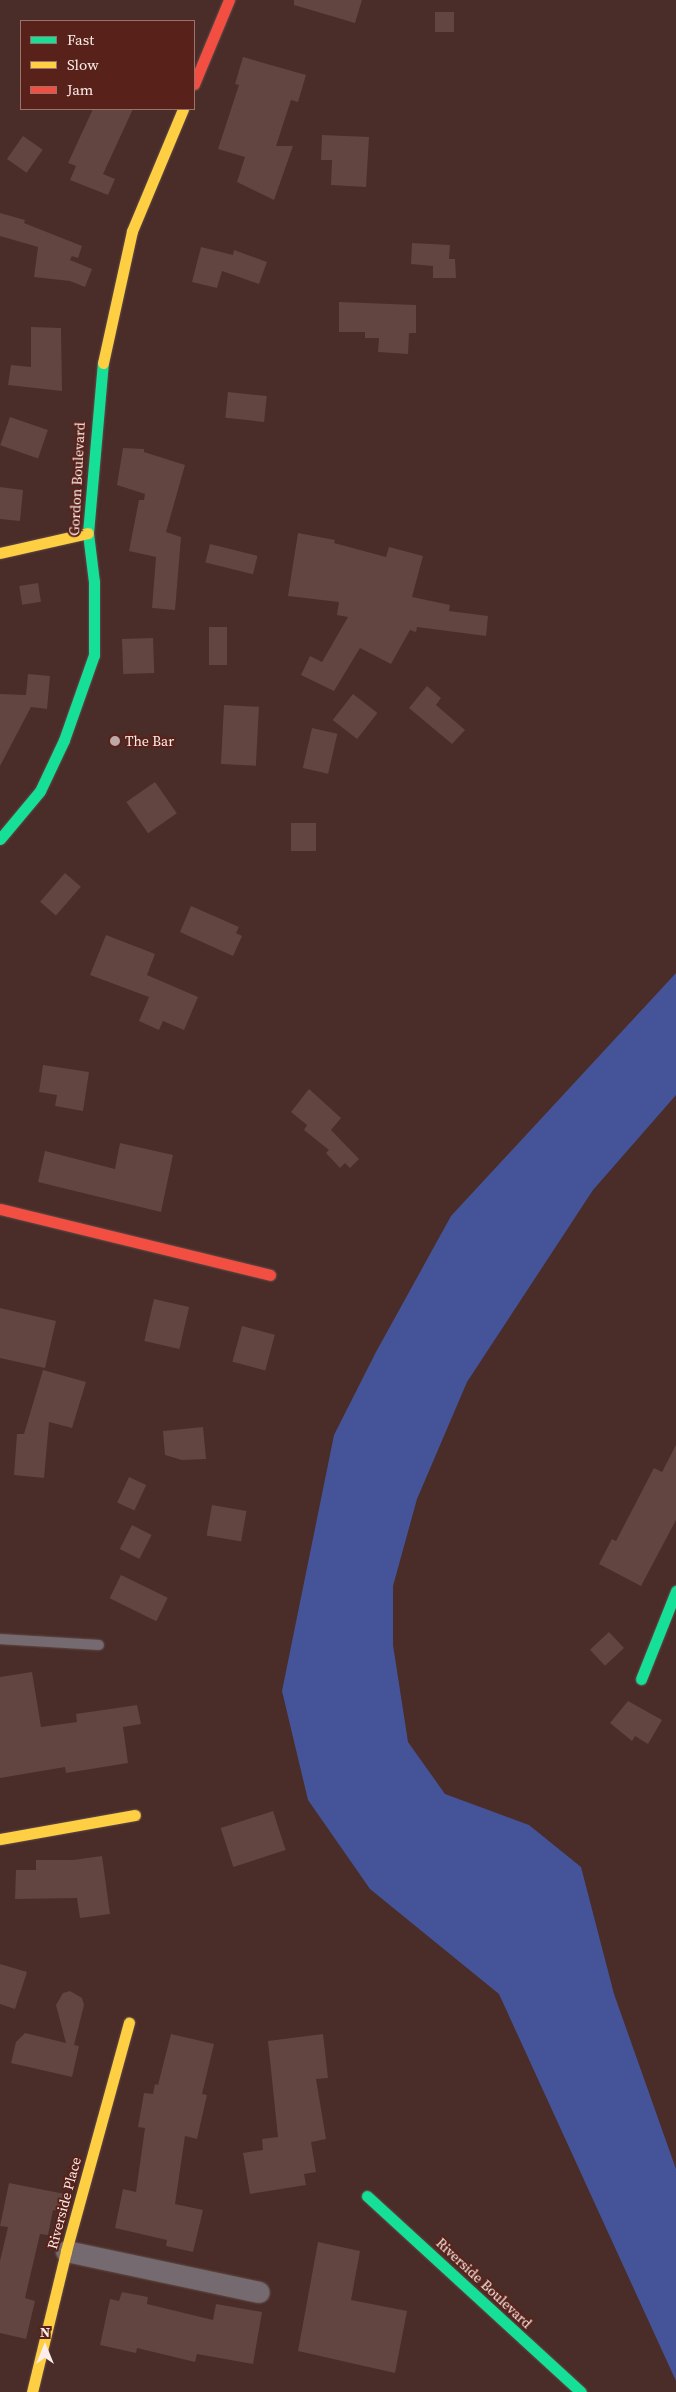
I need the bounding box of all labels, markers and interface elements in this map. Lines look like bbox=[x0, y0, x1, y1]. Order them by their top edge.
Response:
legend bbox=[20, 20, 195, 110]
text: Fast bbox=[67, 29, 94, 50]
text: Slow bbox=[67, 54, 99, 75]
text: Jam bbox=[67, 79, 93, 100]
street label: Gordon Boulevard bbox=[66, 422, 88, 536]
place label: The Bar bbox=[125, 733, 174, 749]
marker: The Bar bbox=[109, 735, 121, 747]
street label: Riverside Place bbox=[44, 2155, 84, 2251]
street label: Riverside Boulevard bbox=[433, 2234, 535, 2332]
north arrow bbox=[20, 2322, 70, 2372]
text: N bbox=[40, 2322, 50, 2342]

